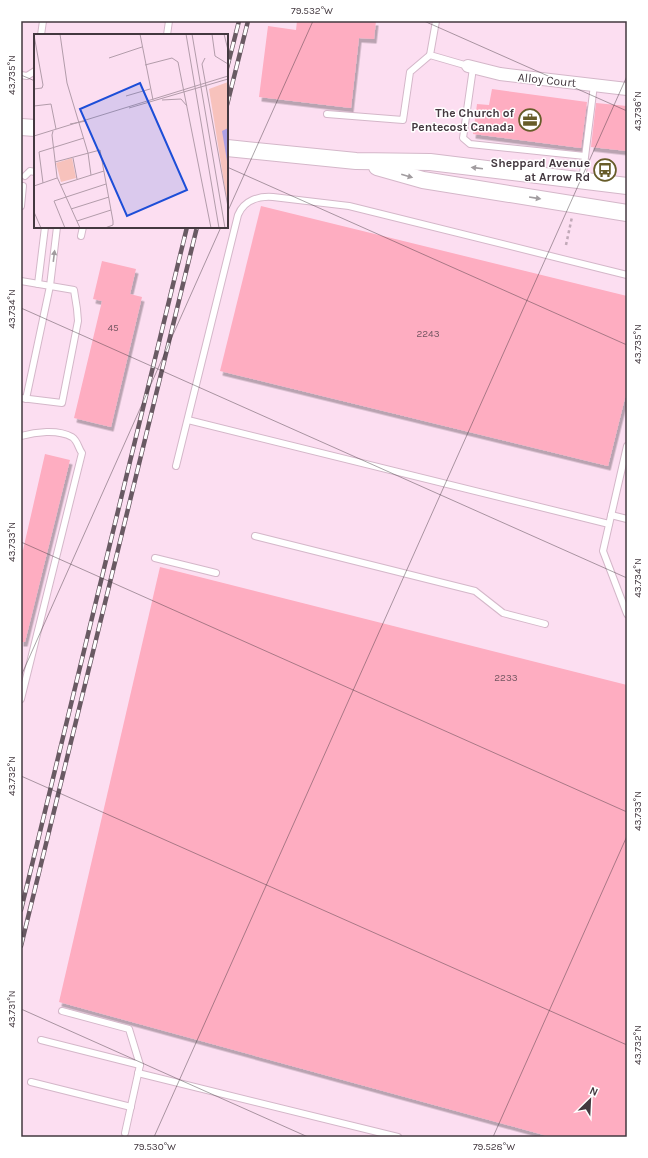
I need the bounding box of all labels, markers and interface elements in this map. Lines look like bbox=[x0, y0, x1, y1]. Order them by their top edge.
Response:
text: 79.532°W bbox=[291, 5, 333, 17]
inset map bbox=[34, 34, 228, 228]
text: 43.735°N bbox=[6, 55, 18, 95]
street label: Alloy Court bbox=[517, 70, 577, 90]
text: 43.736°N bbox=[632, 91, 644, 131]
place label: The Church of Pentecost Canada bbox=[411, 106, 515, 134]
office icon: The Church of Pentecost Canada bbox=[517, 107, 543, 133]
place label: Sheppard Avenue at Arrow Rd bbox=[491, 156, 590, 184]
bus stop icon: Sheppard Avenue at Arrow Rd bbox=[592, 157, 618, 183]
one-way arrow bbox=[471, 165, 483, 171]
one-way arrow bbox=[401, 173, 413, 179]
one-way arrow bbox=[529, 195, 541, 201]
one-way arrow bbox=[51, 250, 57, 262]
text: 43.734°N bbox=[6, 289, 18, 329]
house number: 45 bbox=[107, 322, 119, 334]
text: 43.735°N bbox=[632, 324, 644, 364]
house number: 2243 bbox=[416, 328, 440, 340]
text: 43.733°N bbox=[6, 522, 18, 562]
text: 43.734°N bbox=[632, 558, 644, 598]
house number: 2233 bbox=[494, 672, 518, 684]
text: 43.732°N bbox=[6, 756, 18, 796]
text: 43.733°N bbox=[632, 791, 644, 831]
text: 43.731°N bbox=[6, 990, 18, 1028]
text: 43.732°N bbox=[632, 1025, 644, 1065]
north arrow bbox=[570, 1080, 610, 1120]
text: N bbox=[588, 1084, 600, 1099]
text: 79.530°W bbox=[134, 1141, 176, 1153]
text: 79.528°W bbox=[473, 1141, 515, 1153]

